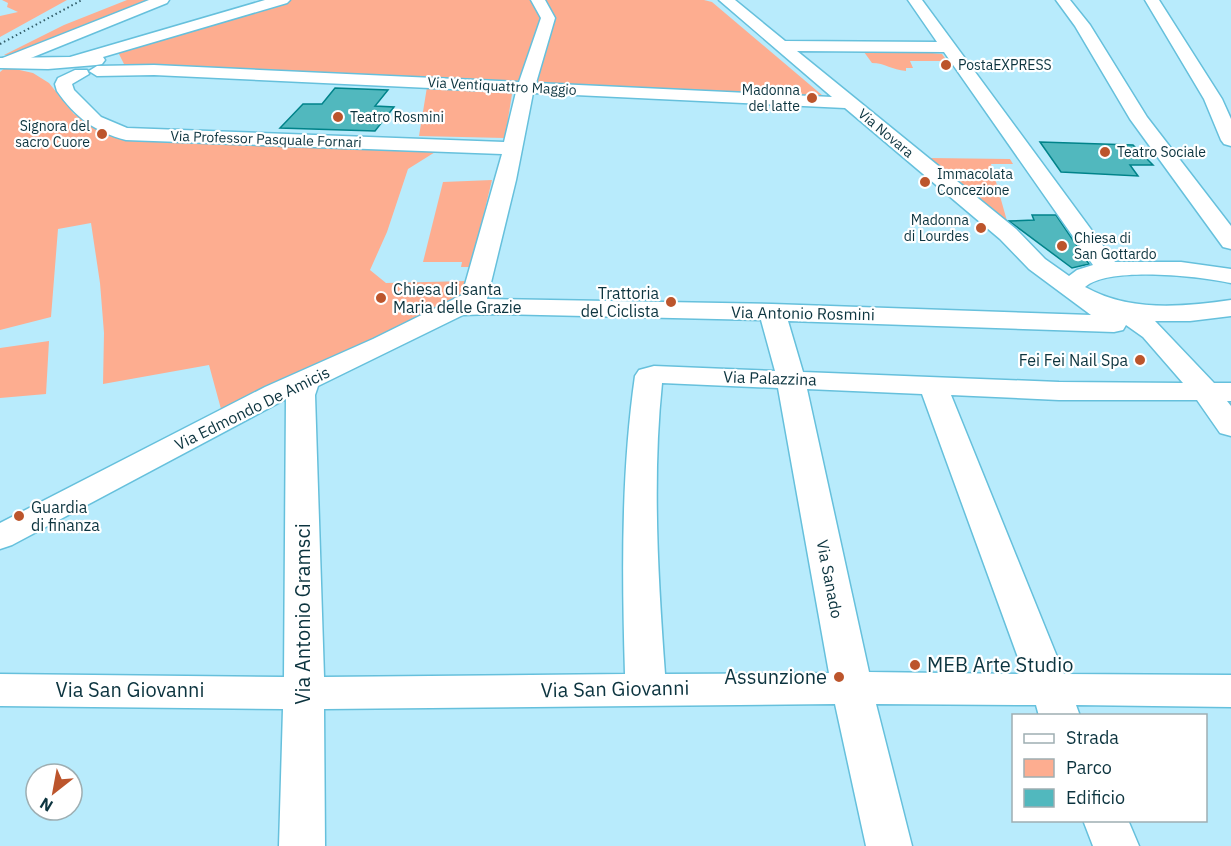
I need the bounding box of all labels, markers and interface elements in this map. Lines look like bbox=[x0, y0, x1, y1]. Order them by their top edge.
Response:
place label: PostaEXPRESS bbox=[958, 56, 1052, 74]
marker: PostaEXPRESS bbox=[939, 58, 953, 72]
street label: Via Ventiquattro Maggio bbox=[427, 73, 577, 99]
place label: Madonna del latte bbox=[742, 81, 801, 115]
marker: Madonna del latte bbox=[805, 91, 819, 105]
street label: Via Novara bbox=[854, 104, 918, 162]
place label: Teatro Rosmini bbox=[350, 108, 444, 126]
marker: Teatro Rosmini bbox=[331, 110, 345, 124]
place label: Signora del sacro Cuore bbox=[15, 117, 90, 151]
marker: Signora del sacro Cuore bbox=[95, 127, 109, 141]
street label: Via Professor Pasquale Fornari bbox=[170, 127, 362, 151]
place label: Teatro Sociale bbox=[1117, 143, 1206, 161]
marker: Teatro Sociale bbox=[1098, 145, 1112, 159]
place label: Immacolata Concezione bbox=[937, 165, 1014, 199]
marker: Immacolata Concezione bbox=[918, 175, 932, 189]
place label: Madonna di Lourdes bbox=[904, 211, 970, 245]
marker: Madonna di Lourdes bbox=[974, 221, 988, 235]
place label: Chiesa di San Gottardo bbox=[1074, 229, 1157, 263]
marker: Chiesa di San Gottardo bbox=[1055, 239, 1069, 253]
place label: Chiesa di santa Maria delle Grazie bbox=[393, 279, 522, 317]
place label: Trattoria del Ciclista bbox=[581, 283, 659, 321]
marker: Chiesa di santa Maria delle Grazie bbox=[374, 291, 388, 305]
marker: Trattoria del Ciclista bbox=[664, 295, 678, 309]
street label: Via Antonio Rosmini bbox=[731, 302, 875, 324]
place label: Fei Fei Nail Spa bbox=[1019, 350, 1128, 370]
marker: Fei Fei Nail Spa bbox=[1133, 353, 1147, 367]
street label: Via Edmondo De Amicis bbox=[171, 362, 333, 454]
street label: Via Palazzina bbox=[723, 366, 818, 390]
place label: Guardia di finanza bbox=[31, 497, 100, 535]
marker: Guardia di finanza bbox=[12, 509, 26, 523]
street label: Via Antonio Gramsci bbox=[289, 523, 316, 705]
street label: Via Sanado bbox=[813, 538, 847, 620]
place label: MEB Arte Studio bbox=[927, 651, 1073, 678]
marker: MEB Arte Studio bbox=[908, 658, 922, 672]
place label: Assunzione bbox=[724, 663, 827, 690]
marker: Assunzione bbox=[832, 670, 846, 684]
street label: Via San Giovanni bbox=[540, 674, 690, 703]
street label: Via San Giovanni bbox=[56, 676, 204, 703]
legend bbox=[1012, 714, 1207, 822]
text: Strada bbox=[1066, 726, 1119, 749]
text: Parco bbox=[1066, 756, 1112, 779]
north arrow bbox=[24, 762, 84, 822]
text: Edificio bbox=[1066, 786, 1125, 809]
text: N bbox=[36, 793, 56, 816]

